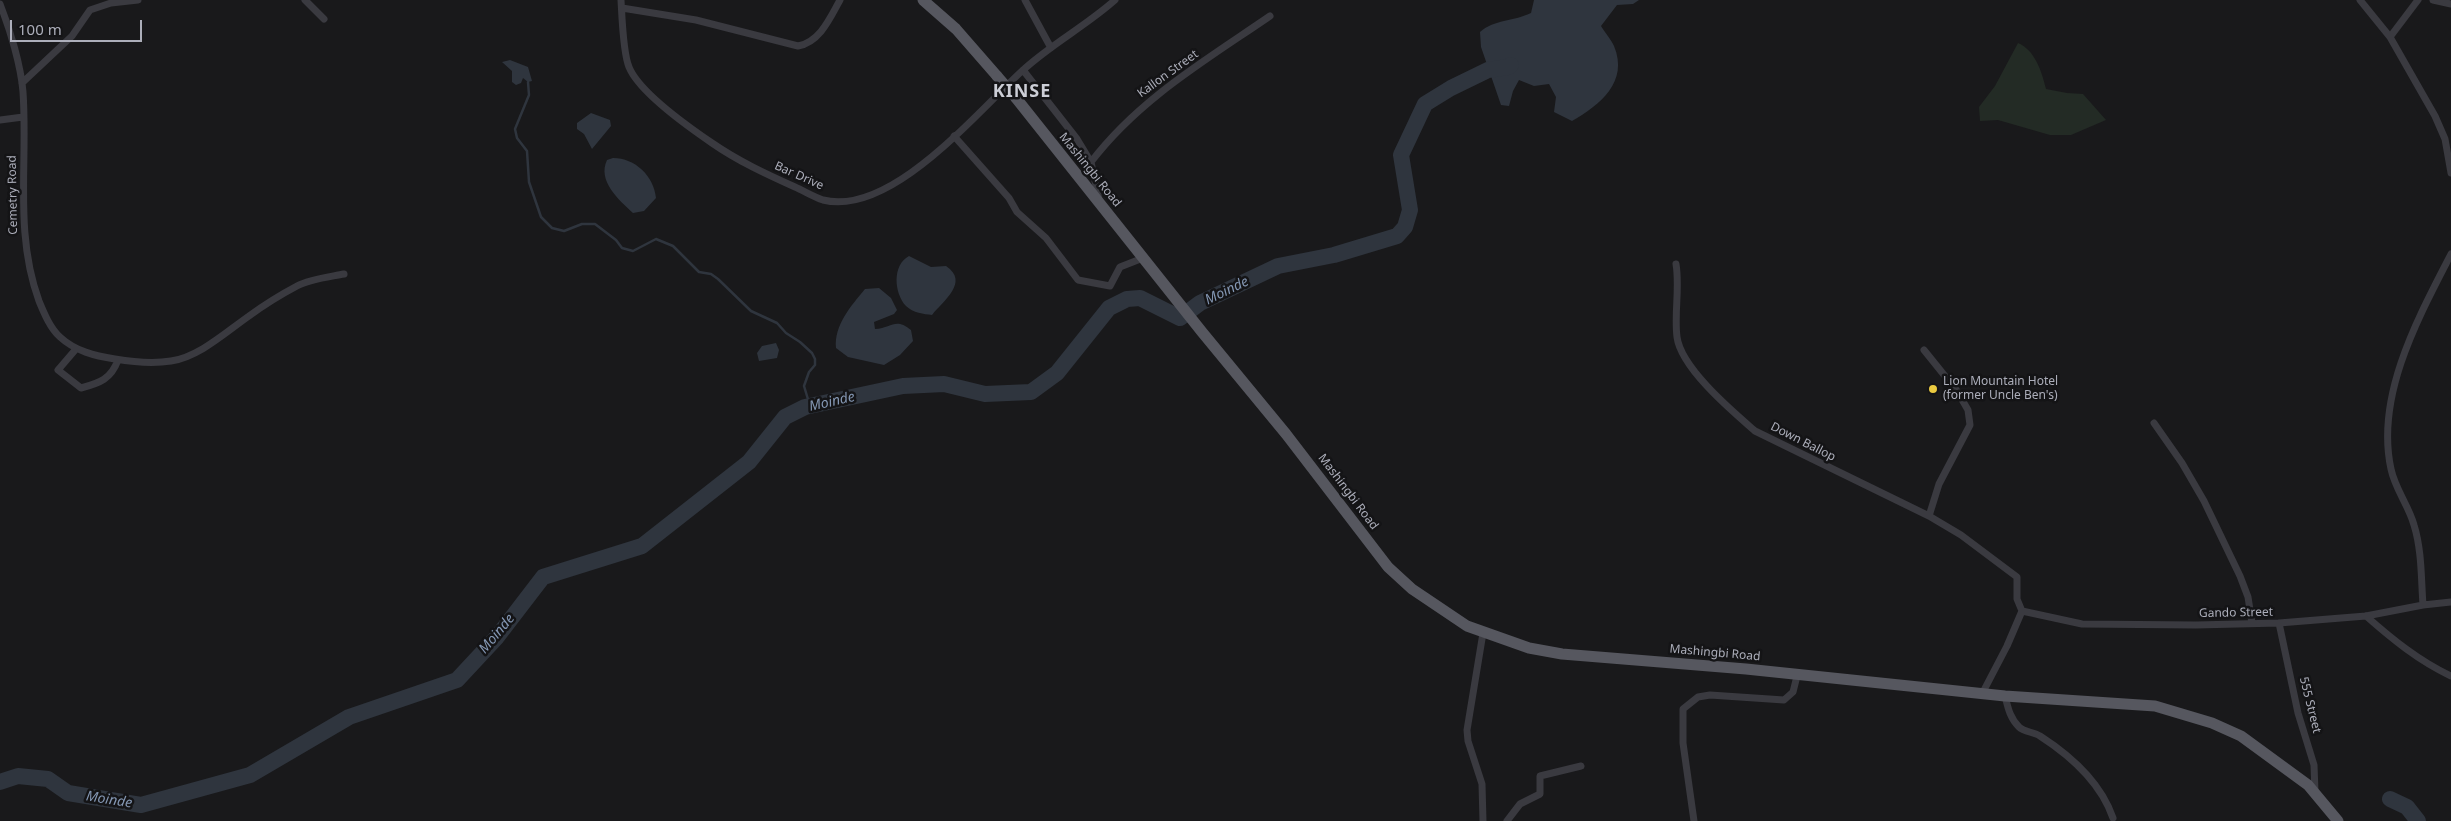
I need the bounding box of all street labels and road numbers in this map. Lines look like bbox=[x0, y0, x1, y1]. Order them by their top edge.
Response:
street label: Kallon Street bbox=[1135, 47, 1201, 101]
street label: Mashingbi Road bbox=[1056, 130, 1124, 210]
street label: Cemetry Road bbox=[5, 155, 21, 235]
street label: Bar Drive bbox=[772, 159, 826, 193]
street label: Down Ballop bbox=[1768, 419, 1838, 465]
street label: Mashingbi Road bbox=[1315, 451, 1381, 533]
street label: Gando Street bbox=[2199, 605, 2273, 621]
street label: Mashingbi Road bbox=[1669, 642, 1761, 664]
street label: 555 Street bbox=[2296, 675, 2324, 735]

